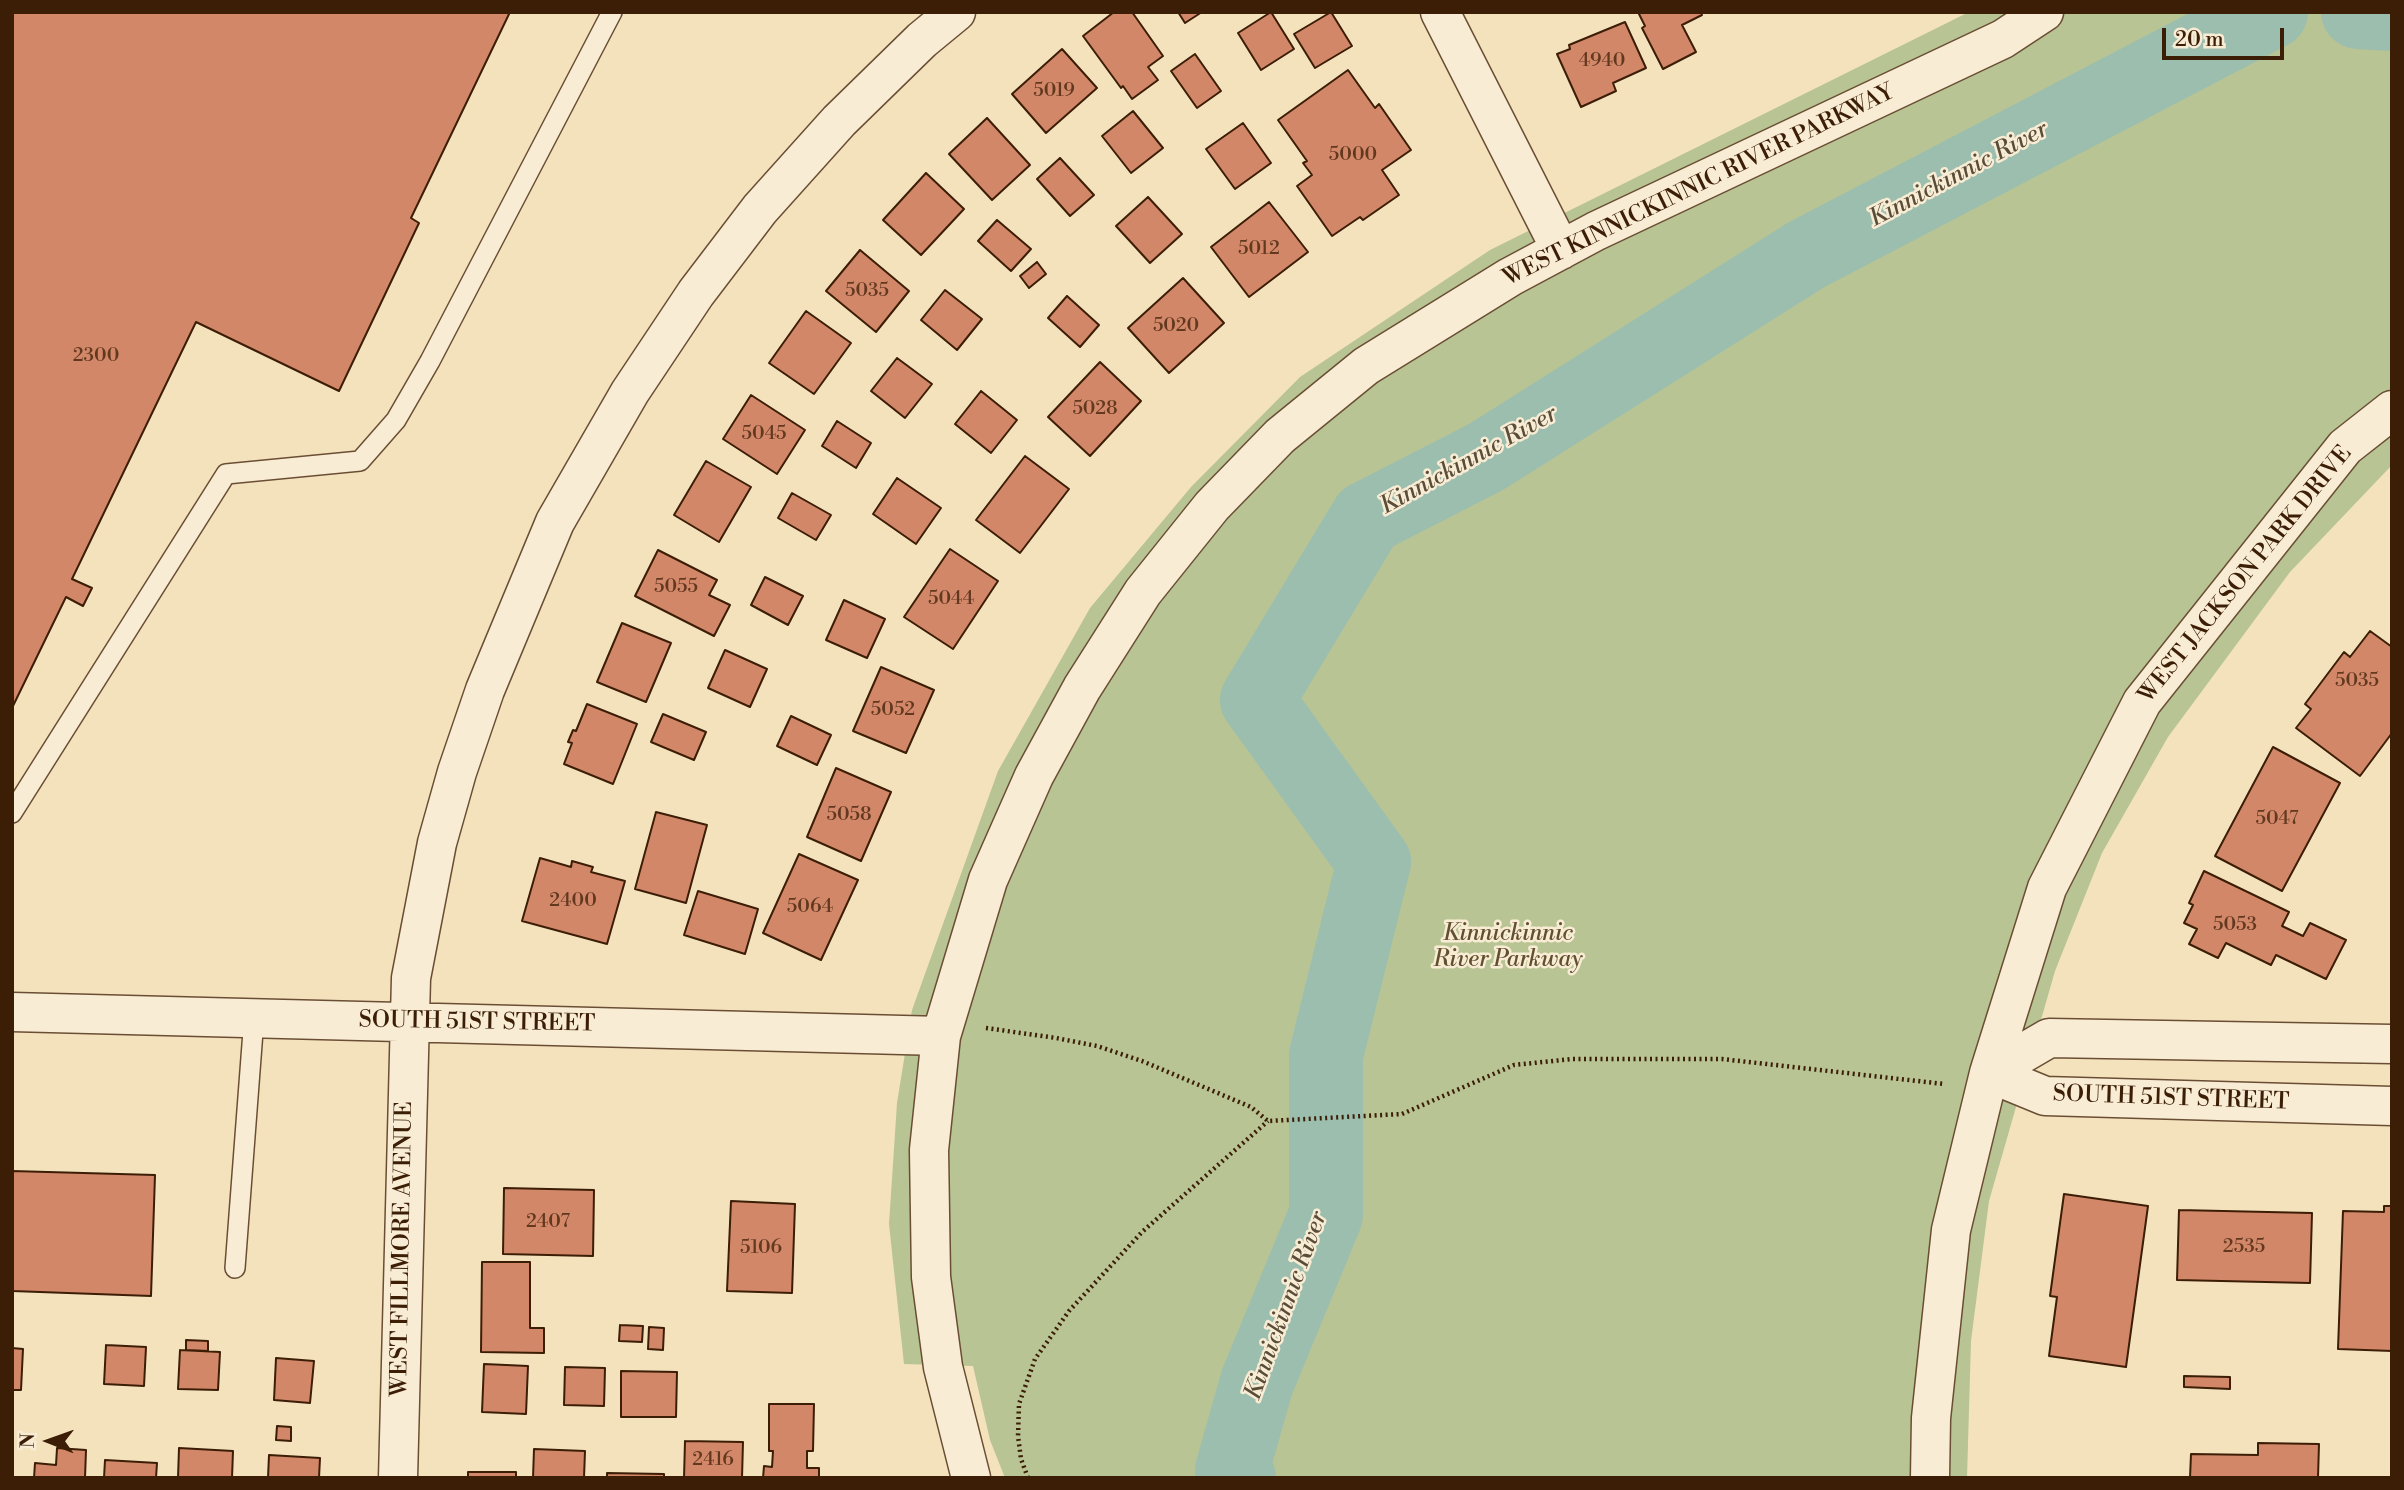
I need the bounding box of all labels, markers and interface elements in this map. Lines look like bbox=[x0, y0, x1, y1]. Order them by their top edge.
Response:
scale bar bbox=[2166, 14, 2288, 58]
text: 20 m bbox=[2175, 27, 2224, 53]
house number: 4940 bbox=[1579, 50, 1625, 72]
street label: WEST KINNICKINNIC RIVER PARKWAY bbox=[1499, 79, 1899, 293]
house number: 5019 bbox=[1033, 80, 1075, 102]
water label: Kinnickinnic River bbox=[1865, 116, 2053, 234]
house number: 5000 bbox=[1329, 144, 1377, 166]
house number: 5012 bbox=[1238, 238, 1280, 260]
house number: 5035 bbox=[845, 280, 889, 302]
house number: 5020 bbox=[1153, 315, 1199, 337]
house number: 2300 bbox=[73, 345, 119, 367]
house number: 5028 bbox=[1072, 398, 1118, 420]
water label: Kinnickinnic River bbox=[1375, 400, 1563, 522]
house number: 5045 bbox=[742, 423, 786, 445]
street label: WEST JACKSON PARK DRIVE bbox=[2134, 441, 2358, 709]
house number: 5055 bbox=[654, 576, 698, 598]
house number: 5044 bbox=[928, 588, 974, 610]
house number: 5035 bbox=[2335, 670, 2379, 692]
house number: 5052 bbox=[871, 699, 915, 721]
house number: 5058 bbox=[826, 804, 872, 826]
house number: 5047 bbox=[2255, 808, 2299, 830]
house number: 2400 bbox=[549, 890, 597, 912]
house number: 5064 bbox=[787, 896, 833, 918]
house number: 5053 bbox=[2213, 914, 2257, 936]
park label: Kinnickinnic River Parkway bbox=[1433, 920, 1583, 974]
street label: SOUTH 51ST STREET bbox=[358, 1007, 596, 1039]
street label: SOUTH 51ST STREET bbox=[2052, 1081, 2290, 1117]
street label: WEST FILLMORE AVENUE bbox=[387, 1101, 419, 1397]
water label: Kinnickinnic River bbox=[1239, 1208, 1335, 1404]
house number: 2407 bbox=[526, 1211, 570, 1233]
house number: 2535 bbox=[2223, 1236, 2265, 1258]
house number: 5106 bbox=[740, 1237, 782, 1259]
north arrow bbox=[14, 1406, 84, 1476]
text: N bbox=[16, 1433, 40, 1448]
house number: 2416 bbox=[692, 1449, 734, 1471]

